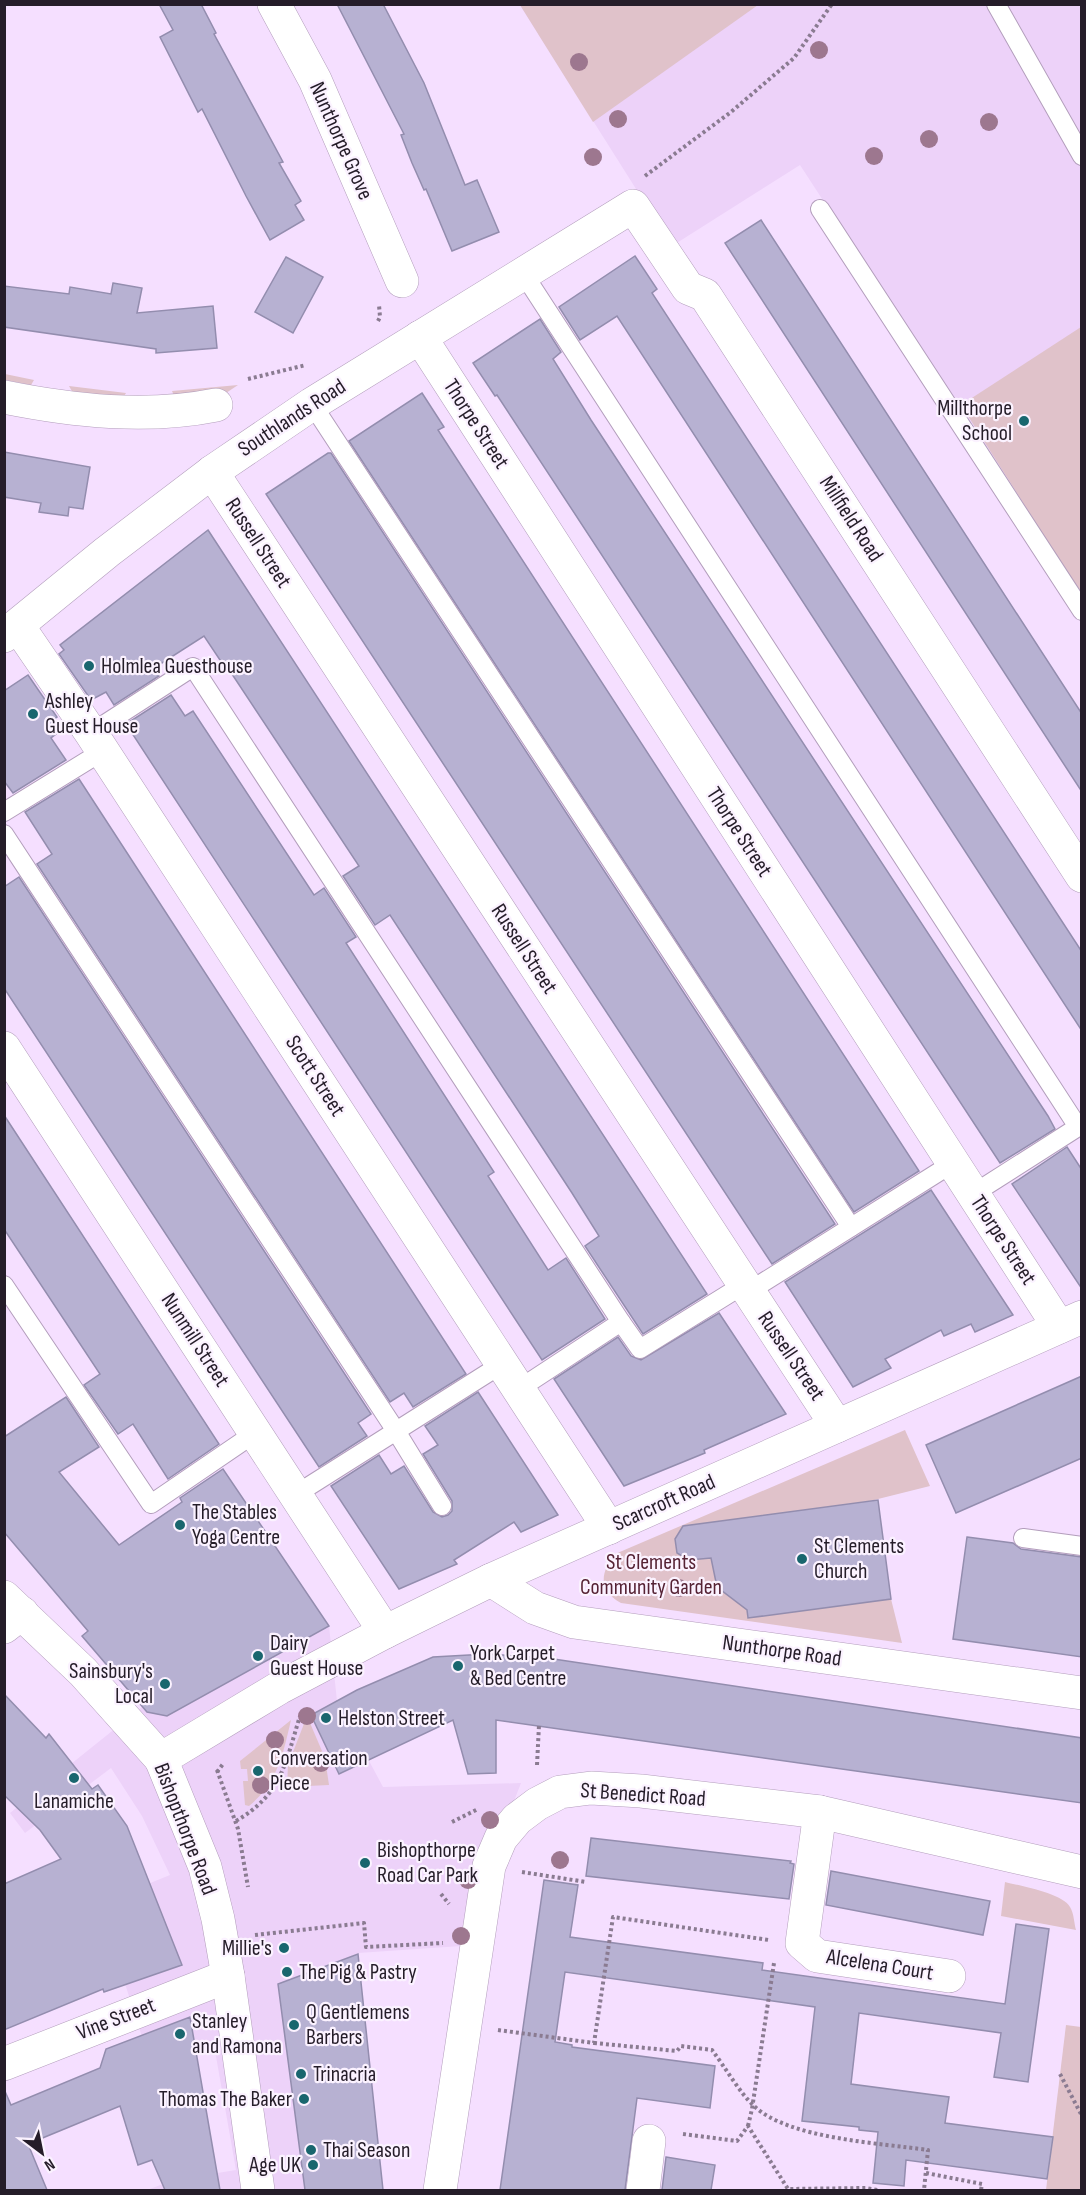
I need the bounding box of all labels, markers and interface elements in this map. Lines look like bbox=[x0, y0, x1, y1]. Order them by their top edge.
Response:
street label: Nunthorpe Grove bbox=[303, 78, 379, 204]
street label: Southlands Road bbox=[233, 373, 351, 463]
street label: Thorpe Street bbox=[437, 374, 515, 474]
place label: Millthorpe School bbox=[937, 395, 1012, 447]
marker: Millthorpe School bbox=[1017, 414, 1031, 428]
street label: Millfield Road bbox=[813, 471, 889, 567]
street label: Russell Street bbox=[219, 493, 297, 593]
place label: Holmlea Guesthouse bbox=[101, 653, 253, 680]
marker: Holmlea Guesthouse bbox=[82, 659, 96, 673]
place label: Ashley Guest House bbox=[44, 688, 138, 740]
marker: Ashley Guest House bbox=[26, 707, 40, 721]
street label: Thorpe Street bbox=[700, 782, 778, 882]
street label: Russell Street bbox=[485, 899, 563, 999]
street label: Scott Street bbox=[279, 1031, 351, 1122]
street label: Thorpe Street bbox=[964, 1190, 1042, 1290]
street label: Nunmill Street bbox=[155, 1288, 235, 1392]
street label: Russell Street bbox=[751, 1306, 831, 1406]
street label: Scarcroft Road bbox=[609, 1468, 719, 1538]
place label: The Stables Yoga Centre bbox=[192, 1499, 280, 1551]
marker: The Stables Yoga Centre bbox=[173, 1518, 187, 1532]
place label: St Clements Church bbox=[814, 1533, 904, 1585]
park label: St Clements Community Garden bbox=[580, 1549, 722, 1601]
marker: St Clements Church bbox=[795, 1552, 809, 1566]
street label: Nunthorpe Road bbox=[721, 1629, 843, 1673]
place label: Dairy Guest House bbox=[270, 1630, 363, 1682]
place label: York Carpet & Bed Centre bbox=[470, 1640, 566, 1692]
marker: Dairy Guest House bbox=[251, 1649, 265, 1663]
place label: Sainsbury's Local bbox=[69, 1658, 153, 1710]
marker: York Carpet & Bed Centre bbox=[451, 1659, 465, 1673]
marker: Sainsbury's Local bbox=[158, 1677, 172, 1691]
place label: Helston Street bbox=[338, 1705, 445, 1732]
marker: Helston Street bbox=[319, 1711, 333, 1725]
place label: Conversation Piece bbox=[270, 1745, 368, 1797]
street label: Bishopthorpe Road bbox=[147, 1759, 223, 1899]
marker: Conversation Piece bbox=[251, 1764, 265, 1778]
marker: Lanamiche bbox=[67, 1771, 81, 1785]
street label: St Benedict Road bbox=[580, 1777, 706, 1813]
place label: Lanamiche bbox=[34, 1788, 114, 1815]
place label: Bishopthorpe Road Car Park bbox=[377, 1837, 479, 1889]
marker: Bishopthorpe Road Car Park bbox=[358, 1856, 372, 1870]
place label: Millie's bbox=[222, 1935, 272, 1962]
marker: Millie's bbox=[277, 1941, 291, 1955]
street label: Alcelena Court bbox=[824, 1943, 936, 1987]
place label: The Pig & Pastry bbox=[299, 1959, 417, 1986]
marker: The Pig & Pastry bbox=[280, 1965, 294, 1979]
street label: Vine Street bbox=[73, 1992, 159, 2046]
place label: Q Gentlemens Barbers bbox=[306, 1999, 410, 2051]
place label: Stanley and Ramona bbox=[192, 2008, 282, 2060]
marker: Q Gentlemens Barbers bbox=[287, 2018, 301, 2032]
marker: Stanley and Ramona bbox=[173, 2027, 187, 2041]
place label: Trinacria bbox=[313, 2061, 376, 2088]
marker: Trinacria bbox=[294, 2067, 308, 2081]
place label: Thomas The Baker bbox=[159, 2086, 292, 2113]
marker: Thomas The Baker bbox=[297, 2092, 311, 2106]
north arrow bbox=[12, 2123, 72, 2183]
place label: Thai Season bbox=[323, 2137, 410, 2164]
marker: Thai Season bbox=[304, 2143, 318, 2157]
place label: Age UK bbox=[248, 2152, 301, 2179]
text: N bbox=[40, 2154, 58, 2175]
marker: Age UK bbox=[306, 2158, 320, 2172]

